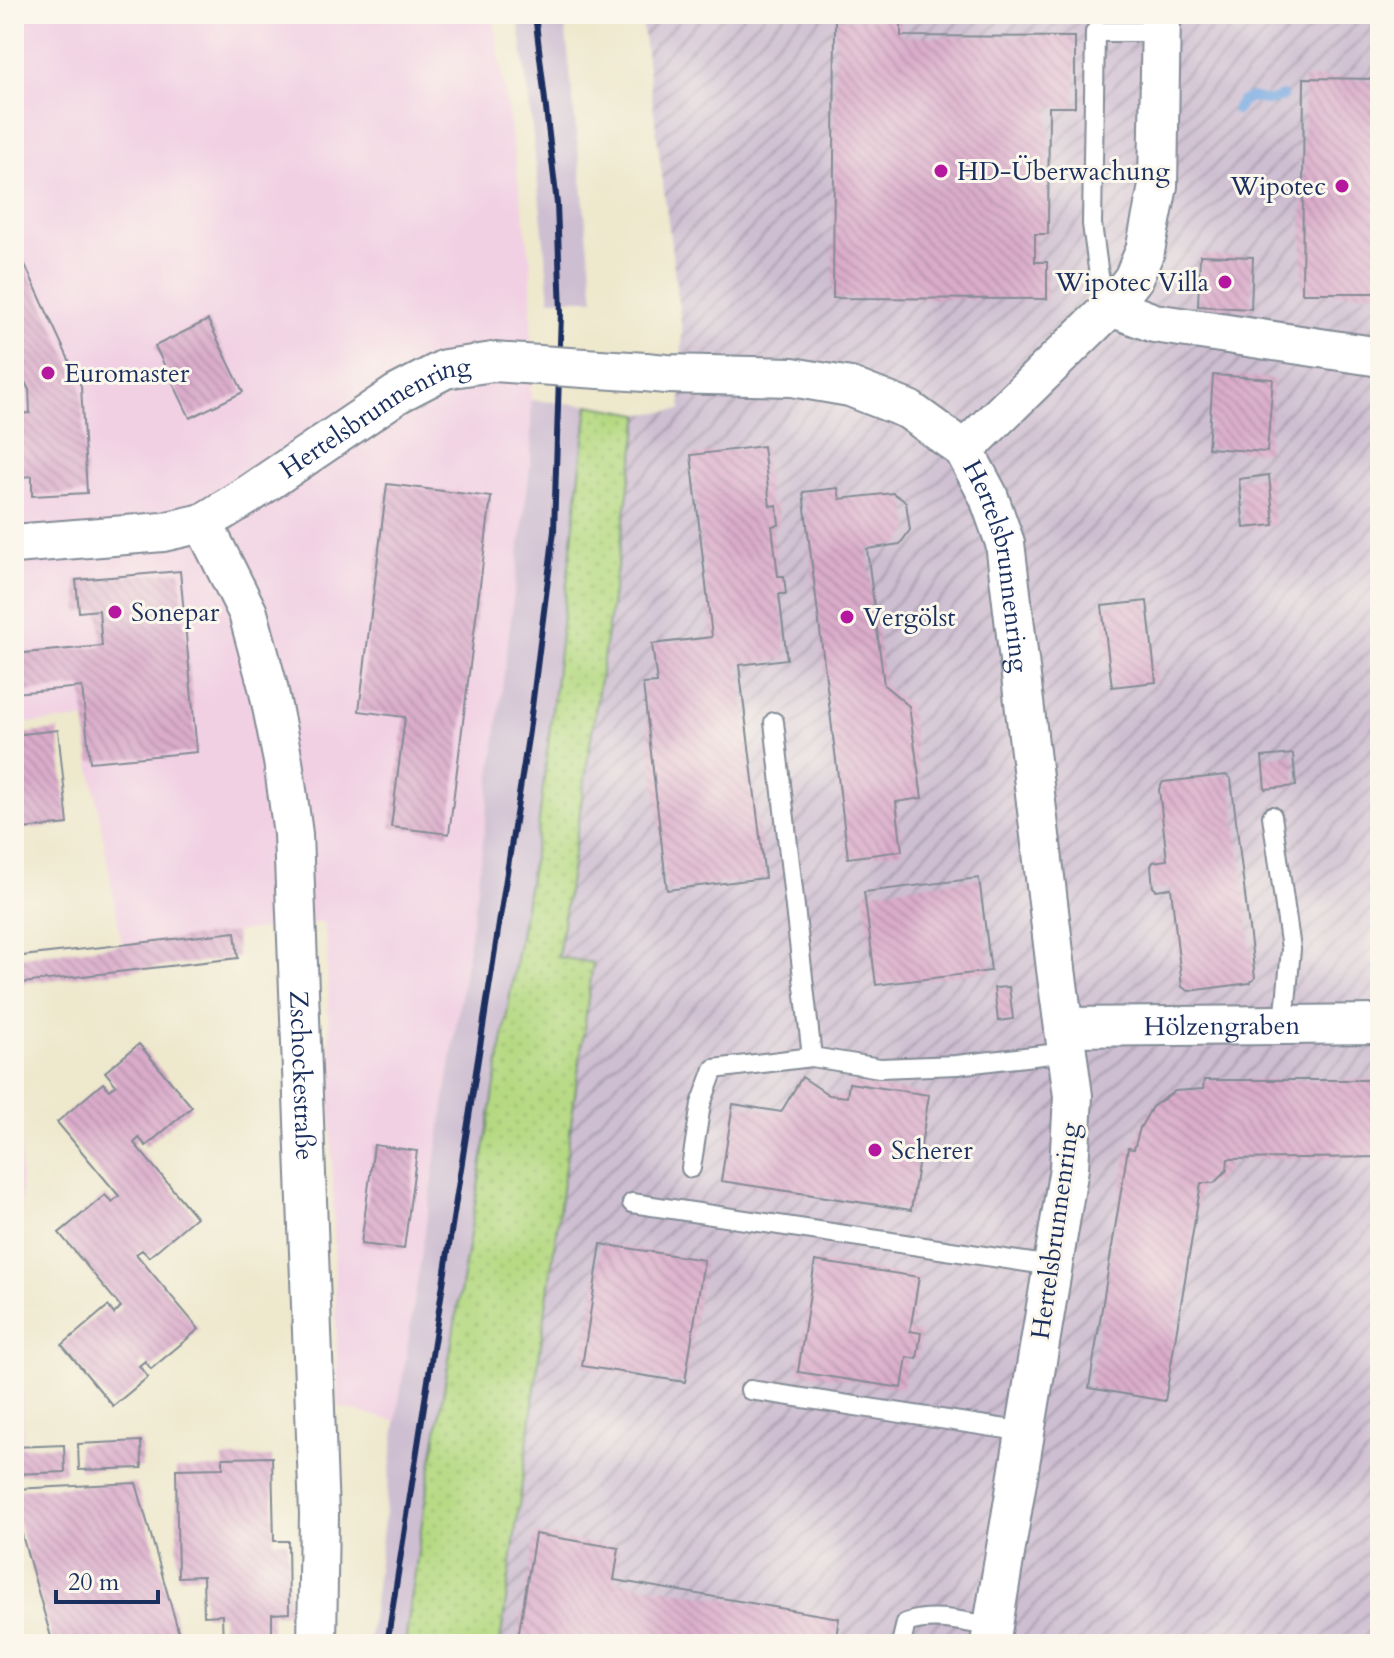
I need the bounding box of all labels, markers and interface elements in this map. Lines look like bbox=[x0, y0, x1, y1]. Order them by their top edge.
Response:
place label: HD-Überwachung bbox=[957, 154, 1170, 189]
marker: HD-Überwachung bbox=[932, 162, 950, 180]
place label: Wipotec bbox=[1229, 169, 1326, 204]
marker: Wipotec bbox=[1333, 177, 1351, 195]
place label: Wipotec Villa bbox=[1054, 265, 1209, 300]
marker: Wipotec Villa bbox=[1216, 273, 1234, 291]
street label: Hertelsbrunnenring bbox=[272, 348, 473, 486]
place label: Euromaster bbox=[64, 356, 190, 391]
marker: Euromaster bbox=[39, 364, 57, 382]
street label: Hertelsbrunnenring bbox=[955, 454, 1038, 675]
place label: Sonepar bbox=[131, 595, 220, 630]
place label: Vergölst bbox=[863, 600, 956, 635]
marker: Sonepar bbox=[106, 603, 124, 621]
marker: Vergölst bbox=[838, 608, 856, 626]
street label: Zschockestraße bbox=[281, 990, 323, 1161]
street label: Hölzengraben bbox=[1144, 1007, 1301, 1044]
street label: Hertelsbrunnenring bbox=[1022, 1120, 1088, 1342]
place label: Scherer bbox=[891, 1133, 973, 1168]
marker: Scherer bbox=[866, 1141, 884, 1159]
scale bar bbox=[56, 1554, 158, 1604]
text: 20 m bbox=[68, 1566, 120, 1599]

